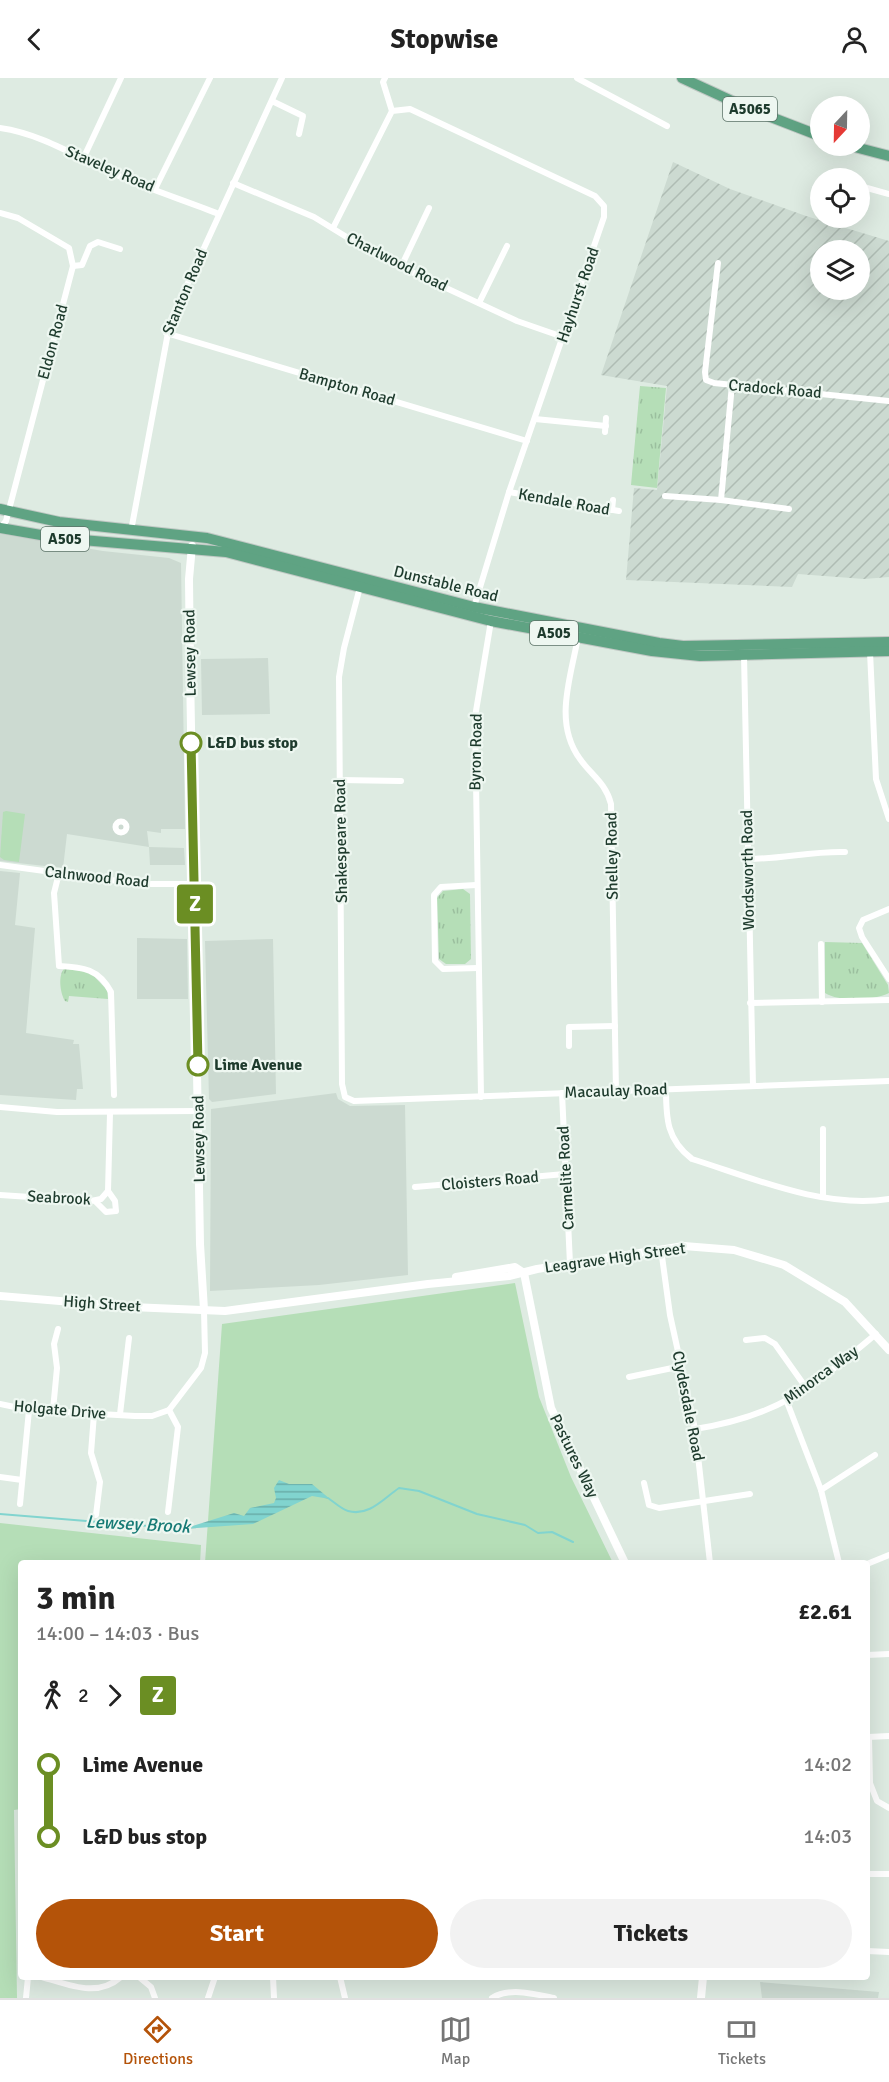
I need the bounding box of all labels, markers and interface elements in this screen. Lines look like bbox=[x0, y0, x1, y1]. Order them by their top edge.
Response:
icon: back bbox=[18, 23, 51, 56]
text: Stopwise bbox=[391, 23, 498, 56]
icon: person bbox=[838, 23, 871, 56]
north arrow bbox=[810, 96, 870, 156]
map controls bbox=[810, 96, 870, 300]
road number: A5065 bbox=[723, 97, 777, 121]
street label: Staveley Road bbox=[62, 141, 158, 197]
button: locate bbox=[810, 168, 870, 228]
street label: Charlwood Road bbox=[343, 228, 451, 296]
button: layers bbox=[810, 240, 870, 300]
street label: Hayhurst Road bbox=[552, 245, 604, 345]
street label: Stanton Road bbox=[158, 246, 212, 338]
street label: Eldon Road bbox=[33, 302, 73, 382]
street label: Bampton Road bbox=[297, 364, 397, 410]
street label: Cradock Road bbox=[727, 375, 823, 403]
street label: Kendale Road bbox=[517, 484, 611, 520]
road number: A505 bbox=[41, 527, 89, 551]
street label: Dunstable Road bbox=[392, 561, 500, 607]
street label: Lewsey Road bbox=[179, 609, 201, 697]
road number: A505 bbox=[530, 621, 578, 645]
street label: Byron Road bbox=[465, 713, 487, 791]
marker: L&D bus stop bbox=[180, 732, 202, 754]
place label: L&D bus stop bbox=[207, 733, 298, 753]
street label: Shakespeare Road bbox=[330, 779, 352, 903]
street label: Wordsworth Road bbox=[737, 810, 759, 930]
street label: Shelley Road bbox=[601, 812, 623, 900]
street label: Calnwood Road bbox=[44, 862, 150, 892]
line badge: Z bbox=[176, 884, 214, 924]
text: Z bbox=[189, 891, 201, 917]
marker: Lime Avenue bbox=[187, 1054, 209, 1076]
place label: Lime Avenue bbox=[214, 1055, 302, 1075]
street label: Macaulay Road bbox=[564, 1079, 668, 1103]
street label: Lewsey Road bbox=[188, 1095, 210, 1183]
street label: Carmelite Road bbox=[553, 1125, 579, 1231]
street label: Cloisters Road bbox=[440, 1167, 540, 1195]
street label: Seabrook bbox=[27, 1186, 91, 1210]
street label: Leagrave High Street bbox=[543, 1238, 687, 1278]
street label: High Street bbox=[63, 1291, 142, 1317]
street label: Minorca Way bbox=[780, 1341, 863, 1409]
street label: Clydesdale Road bbox=[668, 1349, 708, 1463]
street label: Holgate Drive bbox=[13, 1396, 107, 1424]
street label: Pastures Way bbox=[545, 1411, 603, 1502]
water label: Lewsey Brook bbox=[85, 1510, 193, 1538]
text: 3 min bbox=[36, 1578, 116, 1619]
text: £2.61 bbox=[798, 1598, 852, 1625]
text: 14:00 – 14:03 · Bus bbox=[36, 1621, 199, 1646]
icon: walk bbox=[36, 1679, 69, 1712]
icon: forward bbox=[98, 1679, 131, 1712]
text: Z bbox=[152, 1682, 164, 1708]
text: 2 bbox=[78, 1683, 89, 1708]
text: Lime Avenue bbox=[82, 1751, 203, 1778]
text: 14:02 bbox=[803, 1752, 852, 1777]
text: L&D bus stop bbox=[82, 1823, 207, 1850]
text: 14:03 bbox=[803, 1824, 852, 1849]
button: Start bbox=[36, 1899, 438, 1968]
button: Tickets bbox=[450, 1899, 852, 1968]
tab: Directions bbox=[123, 2013, 193, 2069]
tab: Map bbox=[439, 2013, 472, 2069]
tab: Tickets bbox=[718, 2013, 766, 2069]

